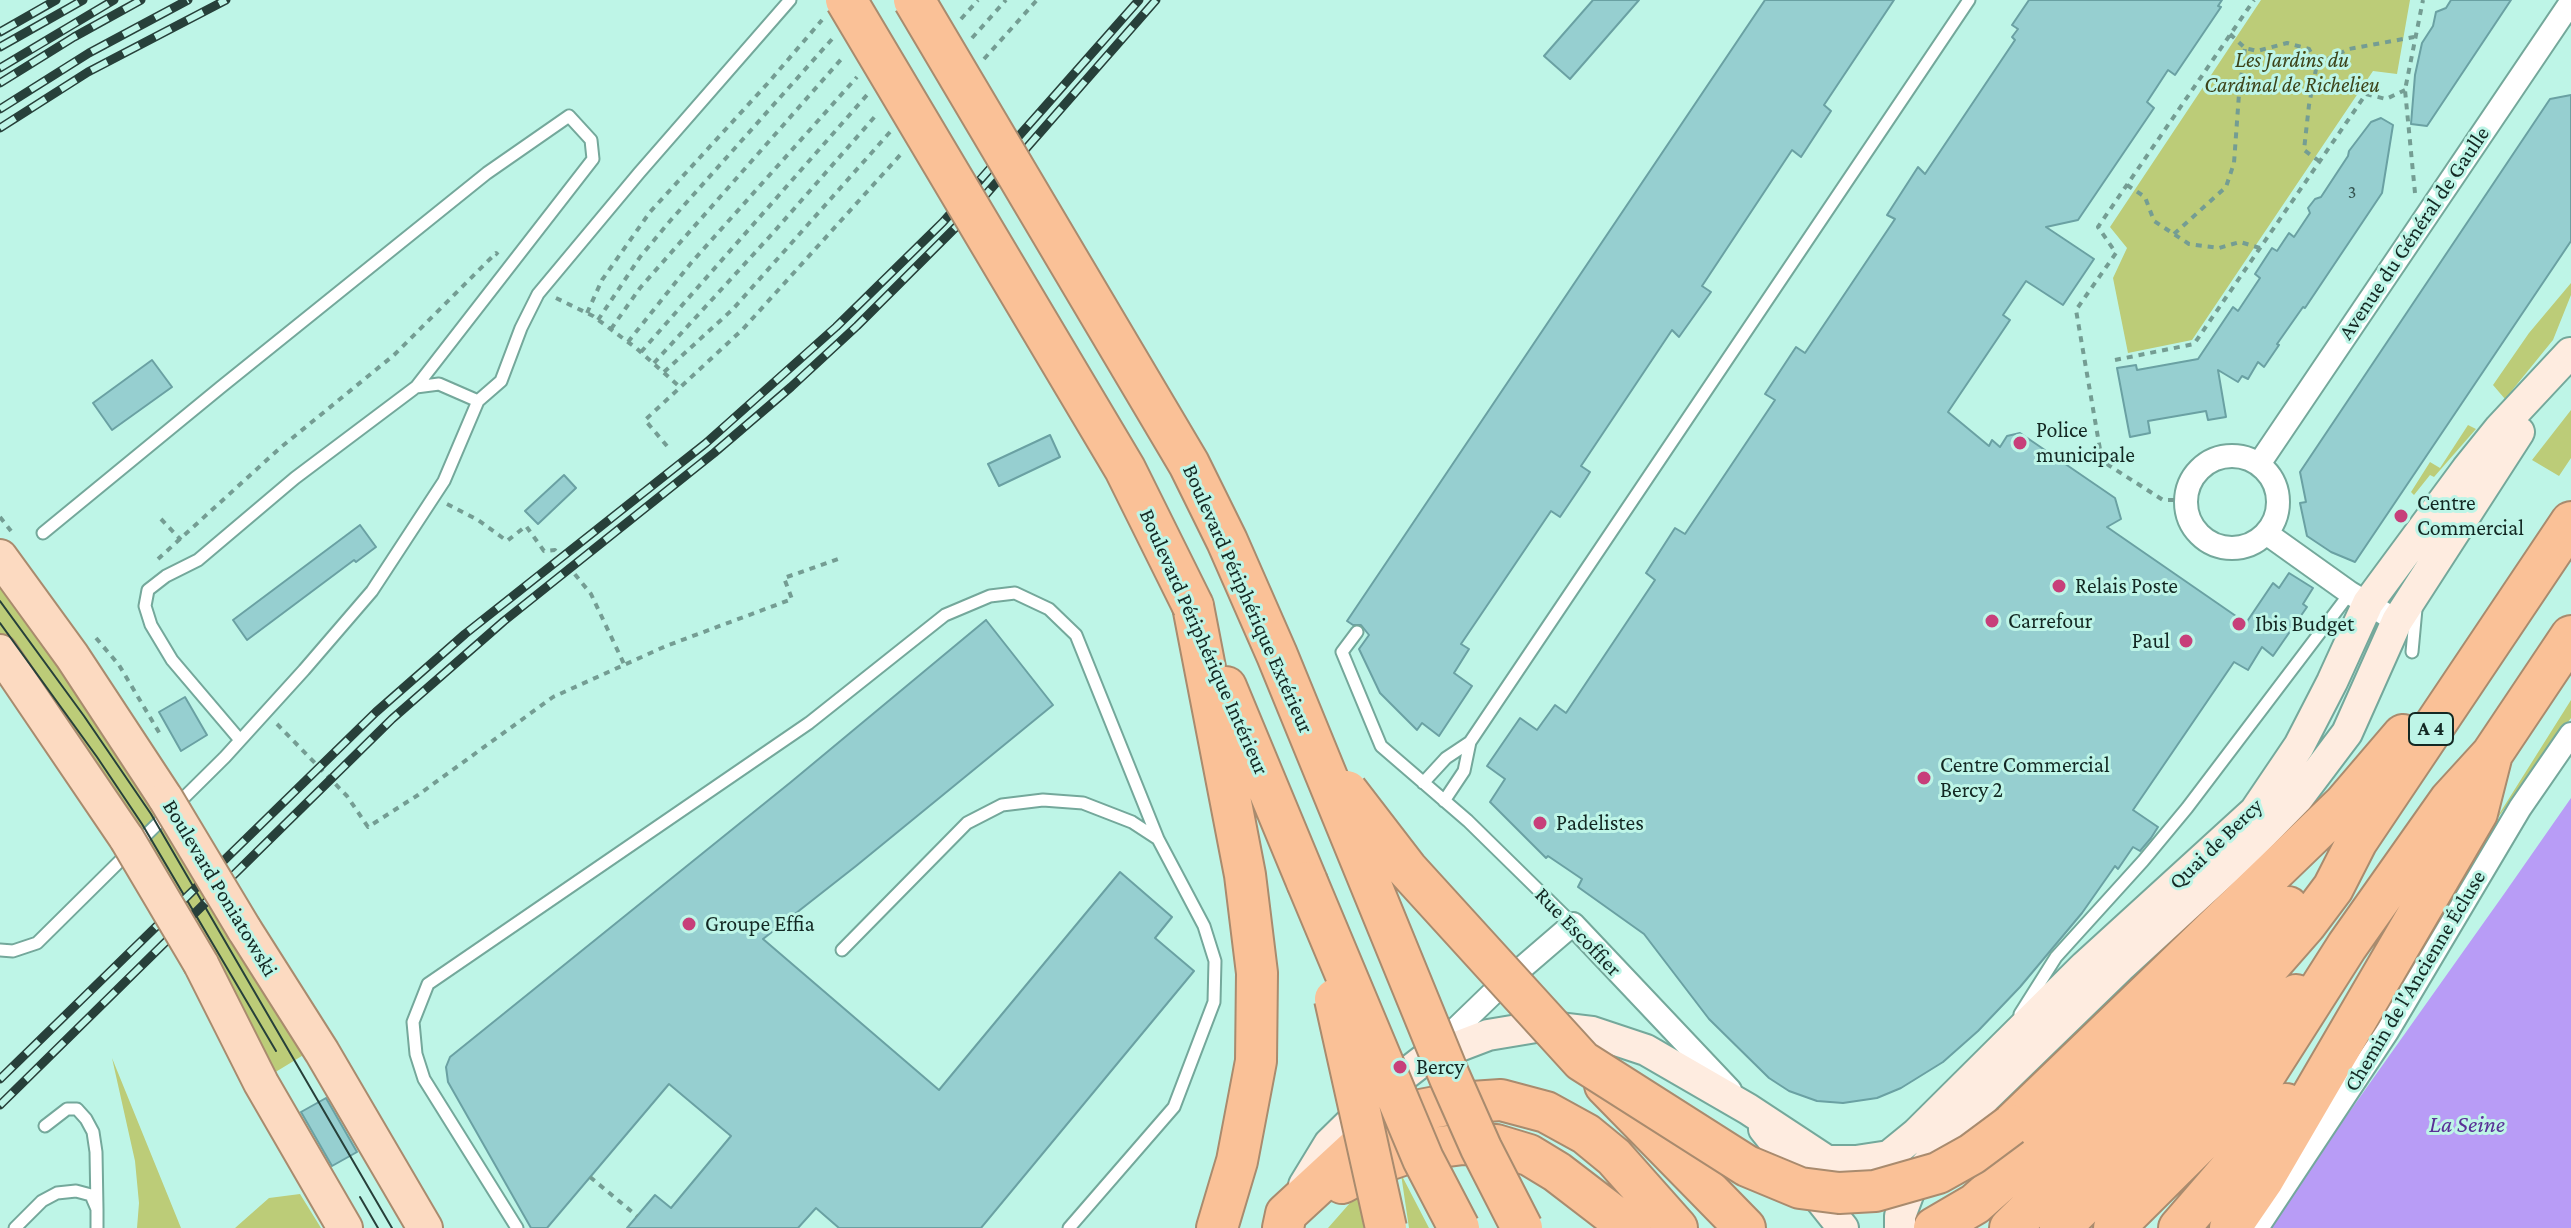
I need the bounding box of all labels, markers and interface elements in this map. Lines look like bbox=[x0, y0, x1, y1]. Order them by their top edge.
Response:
park label: Les Jardins du Cardinal de Richelieu bbox=[2204, 47, 2380, 98]
street label: Avenue du Général de Gaulle bbox=[2333, 121, 2495, 345]
house number: 3 bbox=[2348, 181, 2356, 203]
place label: Police municipale bbox=[2036, 417, 2135, 468]
marker: Police municipale bbox=[2011, 434, 2029, 452]
street label: Boulevard Périphérique Extérieur bbox=[1177, 460, 1319, 738]
place label: Centre Commercial bbox=[2417, 490, 2524, 542]
street label: Boulevard Périphérique Intérieur bbox=[1133, 505, 1275, 779]
marker: Centre Commercial bbox=[2392, 507, 2410, 525]
place label: Relais Poste bbox=[2075, 573, 2178, 599]
marker: Relais Poste bbox=[2050, 577, 2068, 595]
place label: Carrefour bbox=[2008, 608, 2093, 634]
place label: Ibis Budget bbox=[2255, 611, 2354, 637]
marker: Carrefour bbox=[1983, 612, 2001, 630]
marker: Ibis Budget bbox=[2230, 615, 2248, 633]
place label: Paul bbox=[2132, 628, 2170, 654]
marker: Paul bbox=[2177, 632, 2195, 650]
road number: A 4 bbox=[2409, 713, 2453, 745]
place label: Centre Commercial Bercy 2 bbox=[1940, 752, 2110, 804]
marker: Centre Commercial Bercy 2 bbox=[1915, 769, 1933, 787]
street label: Quai de Bercy bbox=[2164, 793, 2268, 895]
street label: Boulevard Poniatowski bbox=[157, 795, 283, 981]
place label: Padelistes bbox=[1556, 810, 1644, 836]
marker: Padelistes bbox=[1531, 814, 1549, 832]
street label: Chemin de l'Ancienne Écluse bbox=[2339, 866, 2491, 1096]
street label: Rue Escoffier bbox=[1529, 882, 1627, 982]
place label: Groupe Effia bbox=[705, 911, 815, 937]
marker: Groupe Effia bbox=[680, 915, 698, 933]
place label: Bercy bbox=[1416, 1054, 1464, 1080]
marker: Bercy bbox=[1391, 1058, 1409, 1076]
water label: La Seine bbox=[2429, 1111, 2505, 1139]

